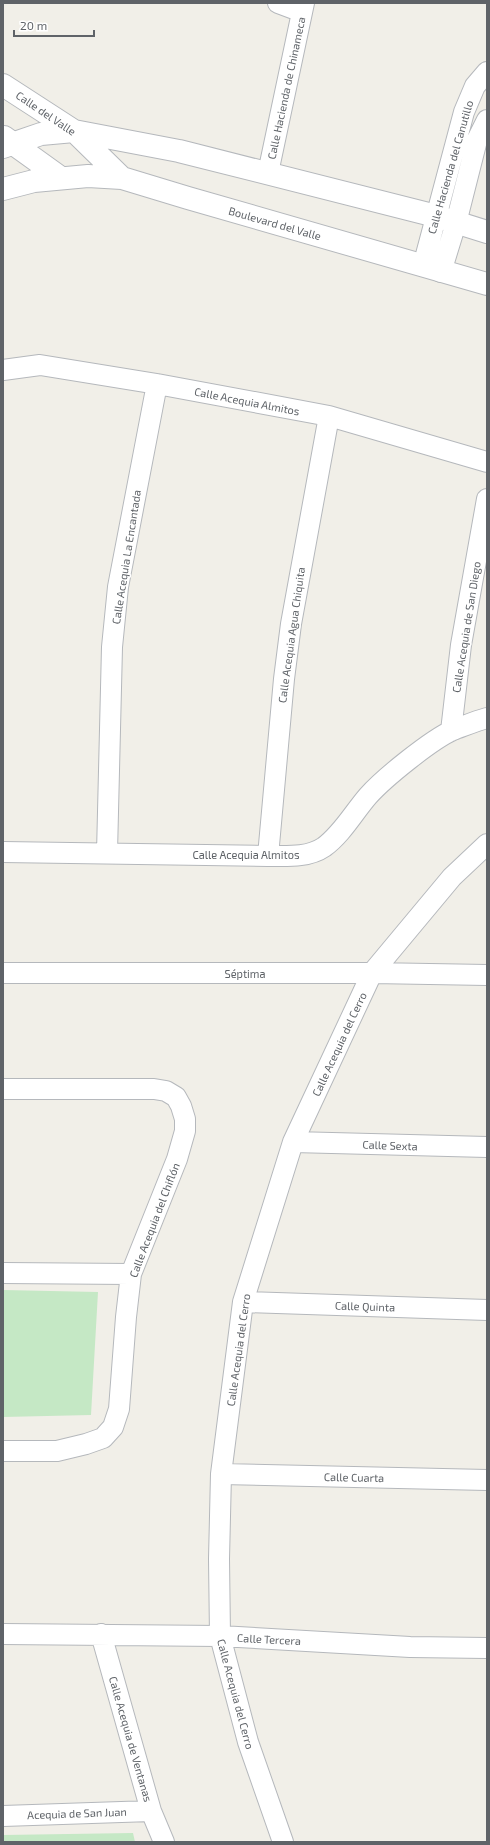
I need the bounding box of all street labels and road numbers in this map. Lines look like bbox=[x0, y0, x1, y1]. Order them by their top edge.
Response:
street label: Calle Hacienda de Chinameca bbox=[265, 16, 307, 160]
street label: Calle del Valle bbox=[14, 88, 79, 138]
street label: Calle Hacienda del Canutillo bbox=[425, 99, 475, 235]
street label: Boulevard del Valle bbox=[227, 204, 323, 242]
street label: Calle Acequia Almitos bbox=[193, 384, 301, 418]
street label: Calle Acequia La Encantada bbox=[109, 489, 143, 625]
street label: Calle Acequia de San Diego bbox=[449, 560, 483, 694]
street label: Calle Acequia Agua Chiquita bbox=[275, 566, 307, 704]
street label: Calle Acequia Almitos bbox=[193, 848, 300, 861]
street label: Séptima bbox=[224, 967, 266, 980]
street label: Calle Acequia del Cerro bbox=[309, 990, 369, 1098]
street label: Calle Sexta bbox=[362, 1138, 418, 1152]
street label: Calle Acequia del Chiflón bbox=[126, 1161, 182, 1279]
street label: Calle Acequia del Cerro bbox=[224, 1293, 252, 1407]
street label: Calle Quinta bbox=[335, 1298, 395, 1315]
street label: Calle Cuarta bbox=[324, 1470, 384, 1484]
street label: Calle Tercera bbox=[237, 1631, 301, 1647]
street label: Calle Acequia del Cerro bbox=[215, 1638, 257, 1750]
street label: Calle Acequia de Ventanas bbox=[107, 1675, 155, 1804]
street label: Acequia de San Juan bbox=[27, 1805, 127, 1821]

